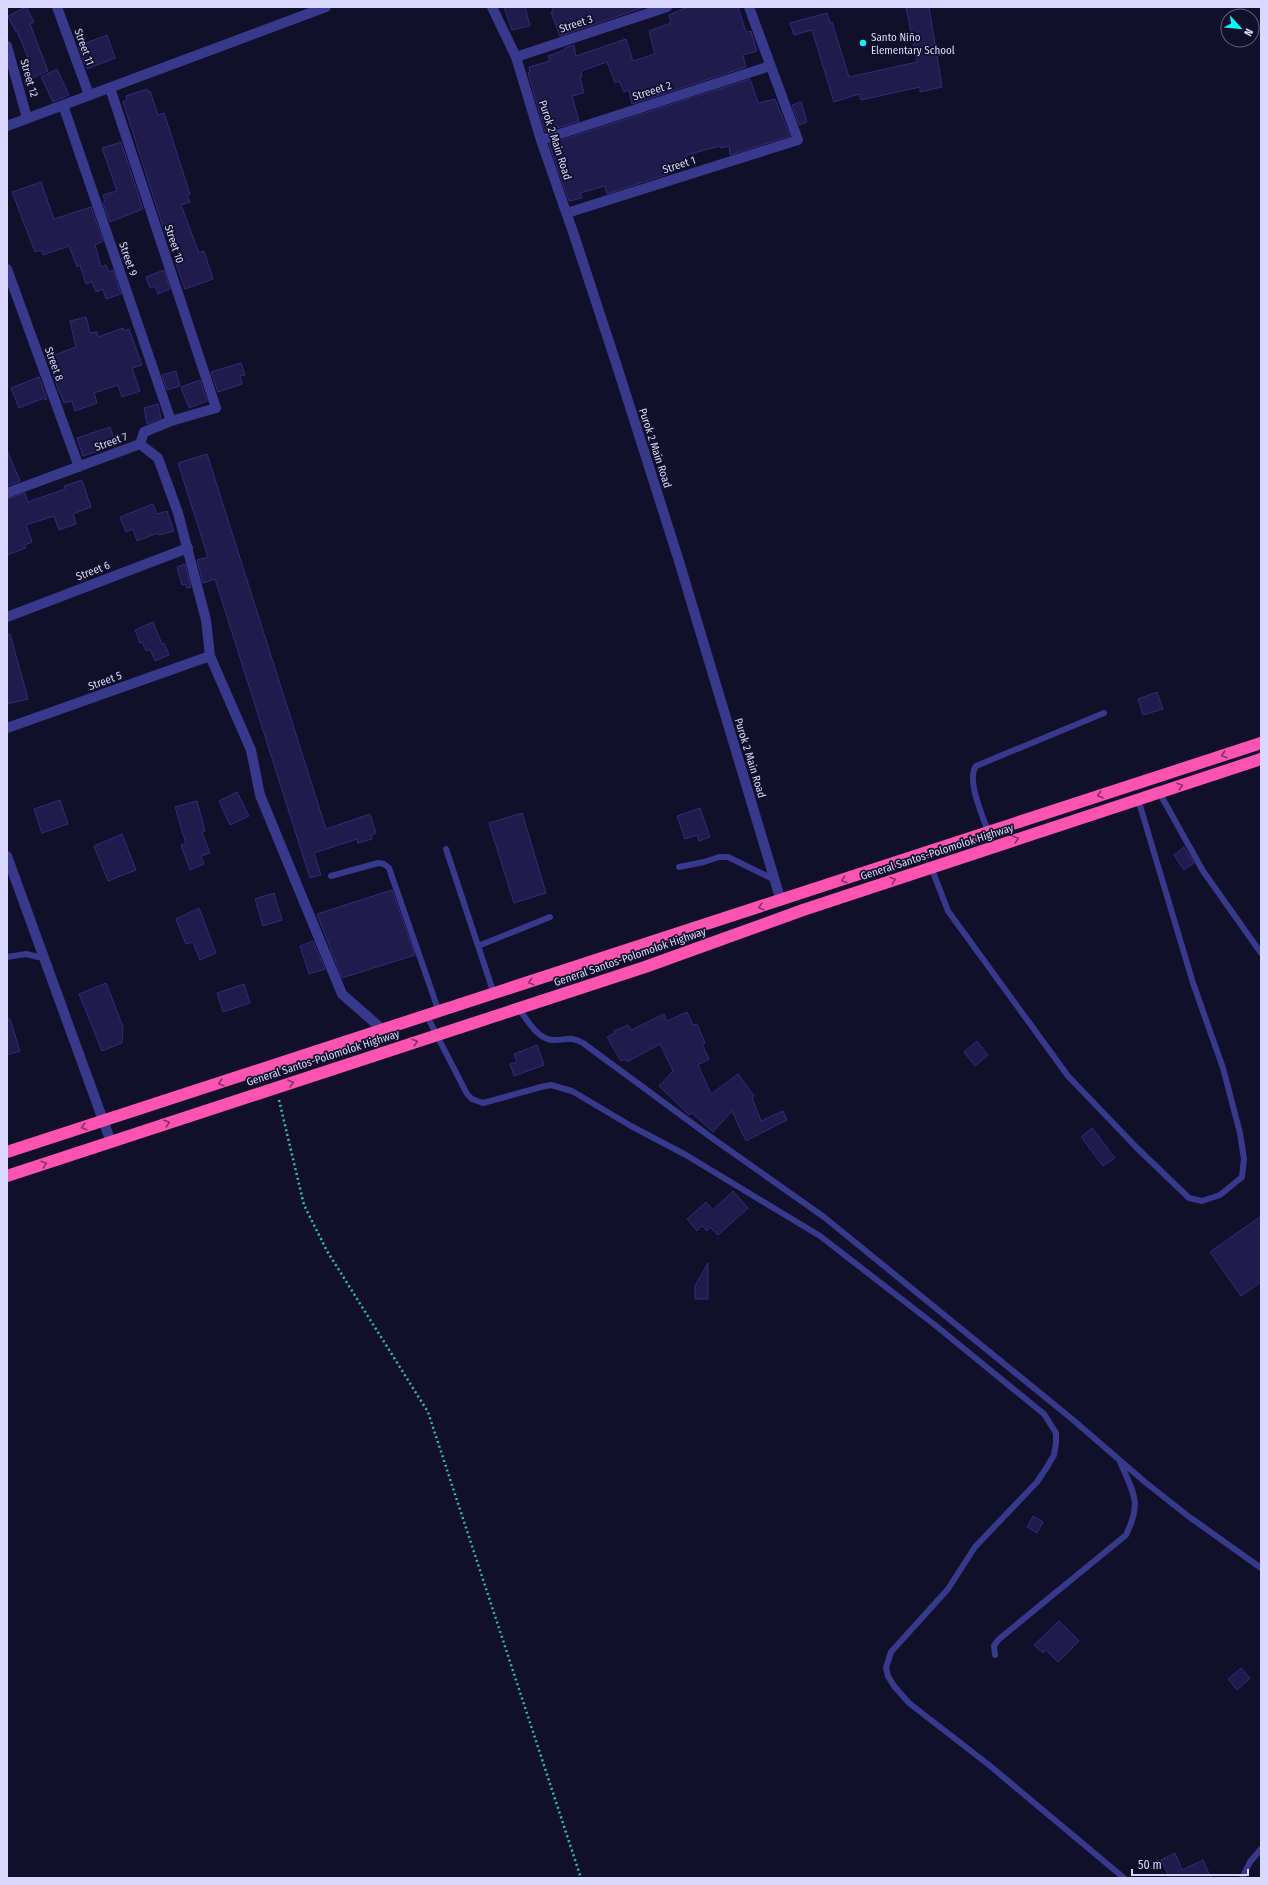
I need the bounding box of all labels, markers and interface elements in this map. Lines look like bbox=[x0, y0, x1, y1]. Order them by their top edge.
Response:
north arrow bbox=[1220, 8, 1260, 48]
street label: Street 3 bbox=[558, 12, 594, 36]
text: N bbox=[1241, 26, 1256, 38]
street label: Street 11 bbox=[71, 27, 97, 67]
place label: Santo Niño Elementary School bbox=[871, 31, 955, 57]
marker: Santo Niño Elementary School bbox=[858, 38, 868, 48]
street label: Street 12 bbox=[17, 58, 41, 99]
street label: Streeet 2 bbox=[631, 79, 673, 103]
street label: Purok 2 Main Road bbox=[536, 99, 574, 181]
street label: Street 1 bbox=[661, 154, 697, 176]
street label: Street 10 bbox=[162, 223, 186, 265]
street label: Street 9 bbox=[116, 240, 140, 278]
street label: Street 8 bbox=[42, 345, 66, 383]
street label: Purok 2 Main Road bbox=[636, 407, 674, 489]
street label: Street 7 bbox=[93, 430, 130, 454]
street label: Street 6 bbox=[74, 558, 112, 583]
street label: Street 5 bbox=[86, 669, 124, 693]
street label: Purok 2 Main Road bbox=[732, 716, 768, 800]
one-way arrow bbox=[1221, 750, 1228, 759]
one-way arrow bbox=[1176, 782, 1183, 790]
one-way arrow bbox=[1097, 791, 1104, 799]
street label: General Santos-Polomolok Highway bbox=[859, 821, 1015, 883]
one-way arrow bbox=[1013, 836, 1020, 844]
one-way arrow bbox=[841, 875, 848, 884]
one-way arrow bbox=[889, 876, 896, 885]
one-way arrow bbox=[758, 902, 765, 911]
street label: General Santos-Polomolok Highway bbox=[552, 925, 708, 989]
one-way arrow bbox=[528, 977, 535, 986]
street label: General Santos-Polomolok Highway bbox=[245, 1027, 401, 1089]
one-way arrow bbox=[411, 1038, 418, 1047]
one-way arrow bbox=[218, 1078, 225, 1087]
one-way arrow bbox=[287, 1079, 294, 1087]
one-way arrow bbox=[164, 1119, 171, 1128]
one-way arrow bbox=[81, 1123, 88, 1131]
one-way arrow bbox=[40, 1160, 47, 1169]
scale bar bbox=[1132, 1851, 1248, 1877]
text: 50 m bbox=[1138, 1858, 1162, 1872]

